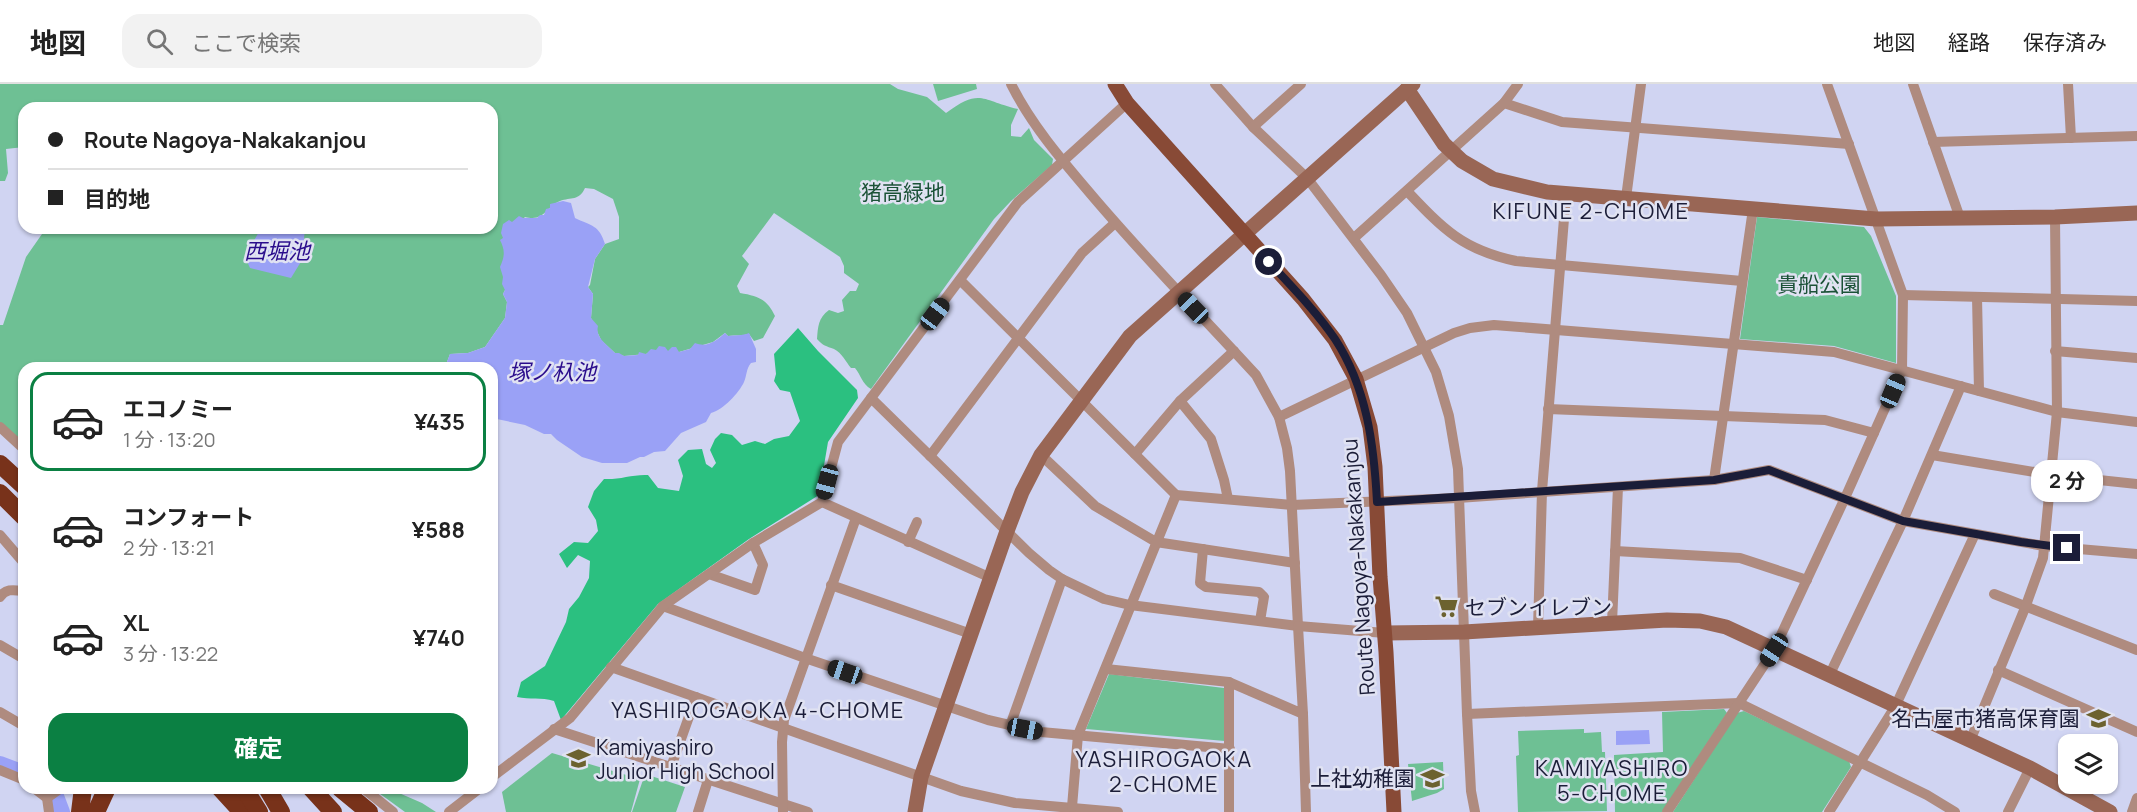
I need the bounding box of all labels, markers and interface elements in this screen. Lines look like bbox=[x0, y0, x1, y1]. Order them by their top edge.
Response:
search box bbox=[122, 14, 542, 68]
text: 地図 bbox=[30, 23, 86, 61]
icon: search bbox=[143, 25, 176, 58]
text: ここで検索 bbox=[191, 28, 301, 58]
text: 地図 bbox=[1873, 28, 1915, 56]
text: 経路 bbox=[1948, 28, 1990, 56]
text: 保存済み bbox=[2023, 28, 2107, 56]
text: Route Nagoya-Nakakanjou bbox=[84, 125, 366, 155]
park label: 猪高緑地 bbox=[861, 178, 945, 206]
text: 目的地 bbox=[84, 184, 150, 214]
district label: KIFUNE 2-CHOME bbox=[1492, 196, 1690, 226]
water label: 西堀池 bbox=[244, 236, 312, 266]
route start bbox=[1255, 248, 1282, 275]
park label: 貴船公園 bbox=[1777, 270, 1861, 298]
car bbox=[1174, 289, 1212, 327]
car bbox=[917, 294, 953, 334]
water label: 塚ノ杁池 bbox=[508, 357, 598, 387]
car bbox=[1878, 371, 1908, 411]
text: エコノミー bbox=[123, 394, 233, 424]
icon: car bbox=[51, 395, 105, 449]
text: ¥435 bbox=[414, 407, 465, 437]
text: 1 分 · 13:20 bbox=[123, 426, 216, 453]
street label: Route Nagoya-Nakakanjou bbox=[1335, 438, 1381, 696]
callout: 2 分 bbox=[2031, 461, 2103, 503]
car bbox=[814, 462, 840, 502]
text: 2 分 bbox=[2049, 467, 2085, 494]
text: コンフォート bbox=[123, 502, 254, 532]
icon: car bbox=[51, 503, 105, 557]
text: ¥588 bbox=[412, 515, 465, 545]
text: 2 分 · 13:21 bbox=[123, 534, 215, 561]
route end bbox=[2053, 534, 2080, 561]
place label: セブンイレブン bbox=[1465, 593, 1612, 621]
supermarket icon: セブンイレブン bbox=[1434, 594, 1460, 620]
text: XL bbox=[123, 608, 149, 638]
icon: car bbox=[51, 611, 105, 665]
text: ¥740 bbox=[413, 623, 465, 653]
car bbox=[1757, 630, 1791, 670]
text: 3 分 · 13:22 bbox=[123, 640, 218, 667]
car bbox=[825, 658, 865, 686]
district label: YASHIROGAOKA 4-CHOME bbox=[611, 695, 905, 725]
place label: 名古屋市猪高保育園 bbox=[1891, 704, 2080, 732]
school or university icon: 名古屋市猪高保育園 bbox=[2085, 705, 2111, 731]
button: 確定 bbox=[48, 713, 468, 782]
car bbox=[1006, 717, 1044, 741]
place label: Kamiyashiro Junior High School bbox=[596, 733, 775, 785]
map controls bbox=[2058, 734, 2118, 794]
button: layers bbox=[2058, 734, 2118, 794]
district label: YASHIROGAOKA 2-CHOME bbox=[1075, 744, 1253, 799]
school or university icon: Kamiyashiro Junior High School bbox=[565, 746, 591, 772]
district label: KAMIYASHIRO 5-CHOME bbox=[1535, 753, 1689, 808]
place label: 上社幼稚園 bbox=[1310, 764, 1415, 792]
school or university icon: 上社幼稚園 bbox=[1420, 765, 1446, 791]

